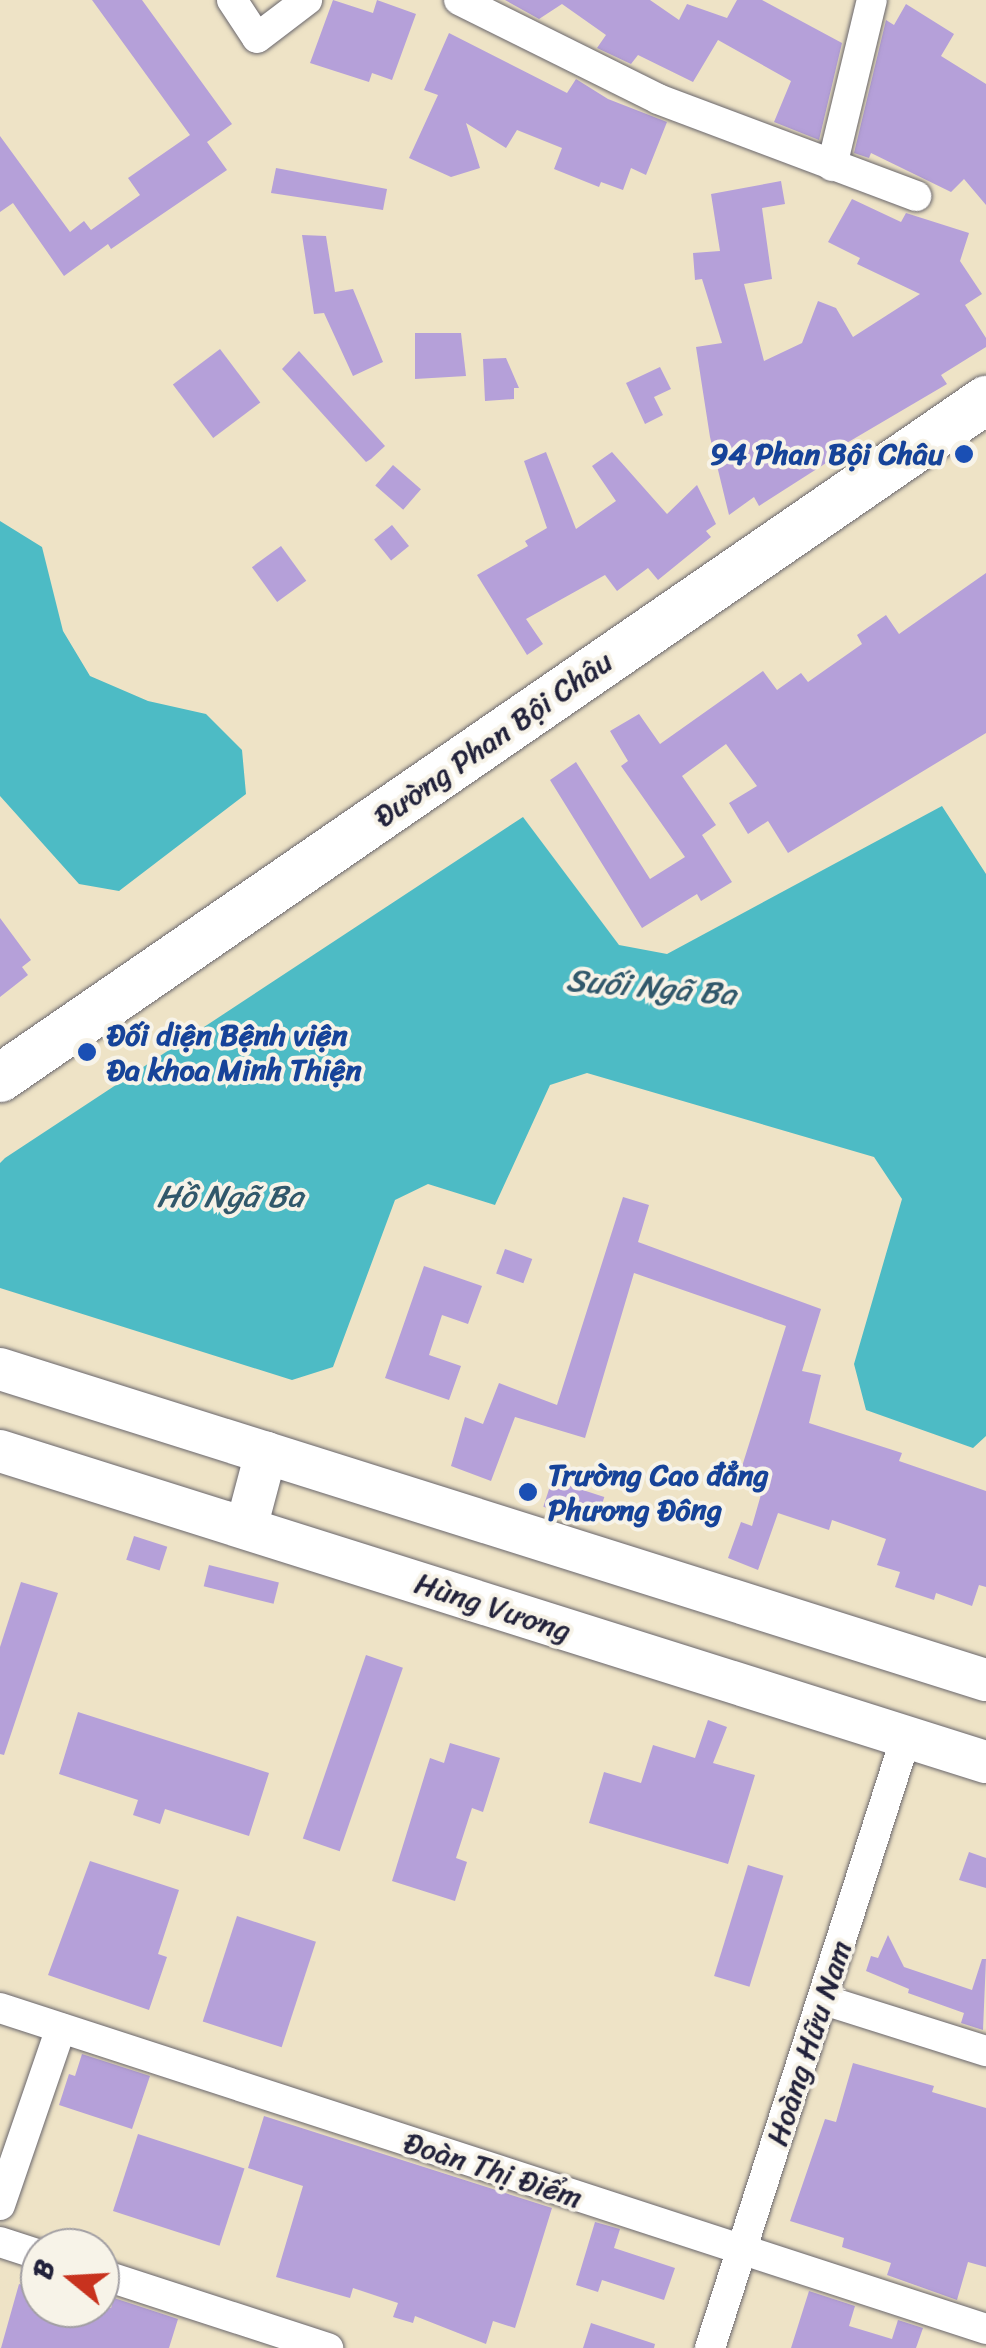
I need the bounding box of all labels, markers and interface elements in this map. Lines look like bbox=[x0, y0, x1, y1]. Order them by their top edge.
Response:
place label: 94 Phan Bội Châu bbox=[710, 436, 944, 472]
marker: 94 Phan Bội Châu bbox=[953, 443, 975, 465]
street label: Đường Phan Bội Châu bbox=[367, 643, 619, 835]
water label: Suối Ngã Ba bbox=[565, 961, 737, 1015]
place label: Đối diện Bệnh viện Đa khoa Minh Thiện bbox=[107, 1017, 362, 1088]
marker: Đối diện Bệnh viện Đa khoa Minh Thiện bbox=[76, 1041, 98, 1063]
water label: Hồ Ngã Ba bbox=[157, 1178, 303, 1216]
place label: Trường Cao đẳng Phương Đông bbox=[548, 1457, 769, 1528]
marker: Trường Cao đẳng Phương Đông bbox=[517, 1481, 539, 1503]
street label: Hùng Vương bbox=[411, 1565, 575, 1649]
street label: Hoàng Hữu Nam bbox=[759, 1936, 859, 2150]
street label: Đoàn Thị Điểm bbox=[399, 2124, 587, 2216]
north arrow bbox=[20, 2228, 120, 2328]
text: B bbox=[17, 2253, 69, 2285]

